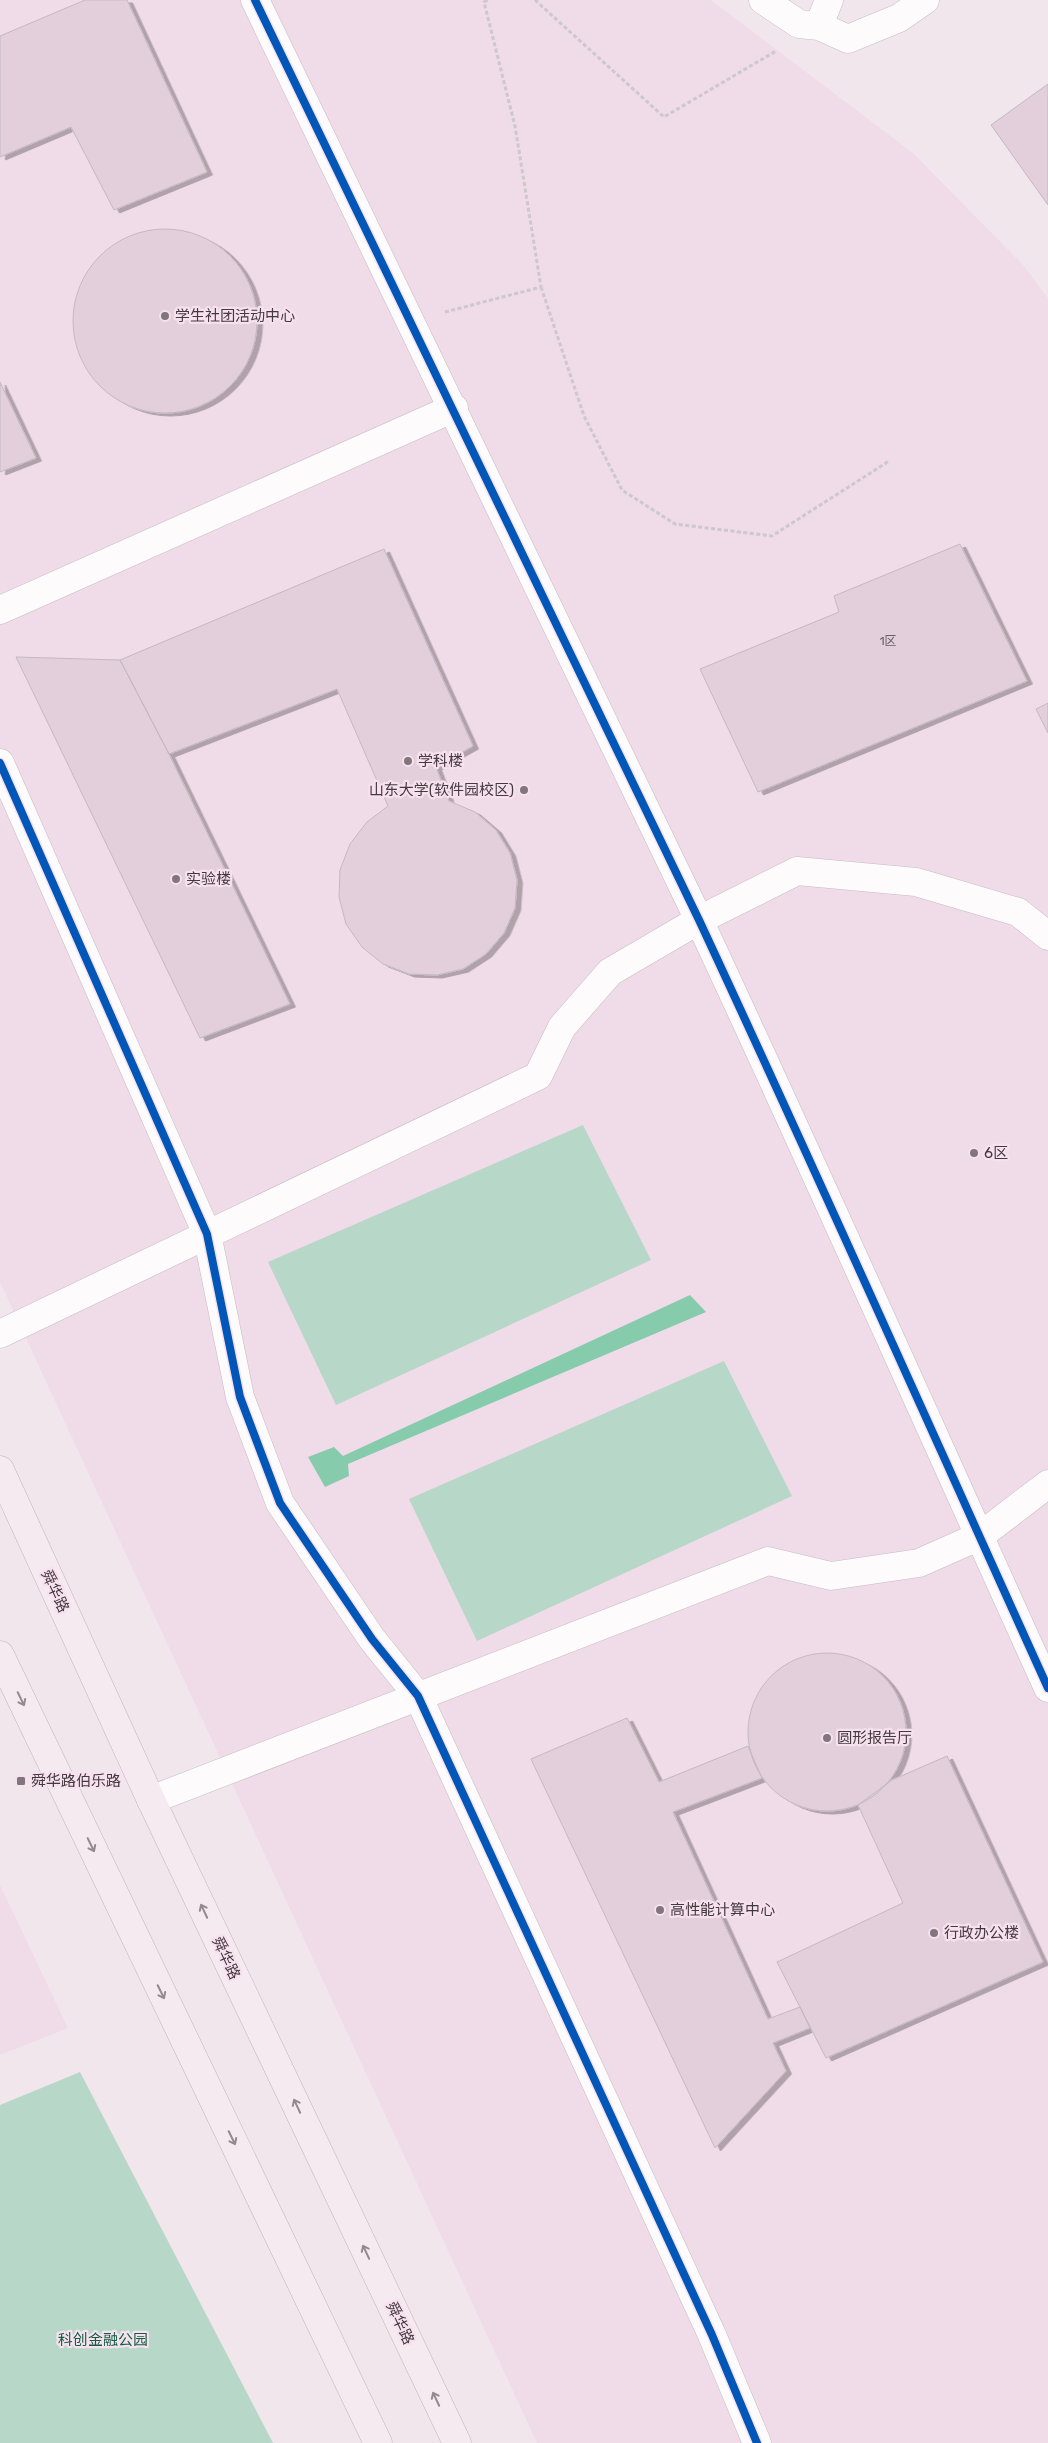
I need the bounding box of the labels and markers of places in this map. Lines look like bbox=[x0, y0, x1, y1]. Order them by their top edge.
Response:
place label: 学生社团活动中心 bbox=[175, 307, 295, 325]
marker: 学生社团活动中心 bbox=[159, 310, 171, 322]
place label: 学科楼 bbox=[418, 752, 463, 770]
marker: 学科楼 bbox=[402, 755, 414, 767]
place label: 山东大学(软件园校区) bbox=[369, 781, 514, 799]
marker: 山东大学(软件园校区) bbox=[518, 784, 530, 796]
place label: 实验楼 bbox=[186, 870, 231, 888]
marker: 实验楼 bbox=[170, 873, 182, 885]
place label: 6区 bbox=[984, 1144, 1008, 1162]
marker: 6区 bbox=[968, 1147, 980, 1159]
place label: 圆形报告厅 bbox=[837, 1729, 912, 1747]
marker: 圆形报告厅 bbox=[821, 1732, 833, 1744]
place label: 舜华路伯乐路 bbox=[31, 1772, 121, 1790]
marker: 舜华路伯乐路 bbox=[15, 1775, 27, 1787]
place label: 高性能计算中心 bbox=[670, 1901, 775, 1919]
marker: 高性能计算中心 bbox=[654, 1904, 666, 1916]
place label: 行政办公楼 bbox=[944, 1924, 1019, 1942]
marker: 行政办公楼 bbox=[928, 1927, 940, 1939]

